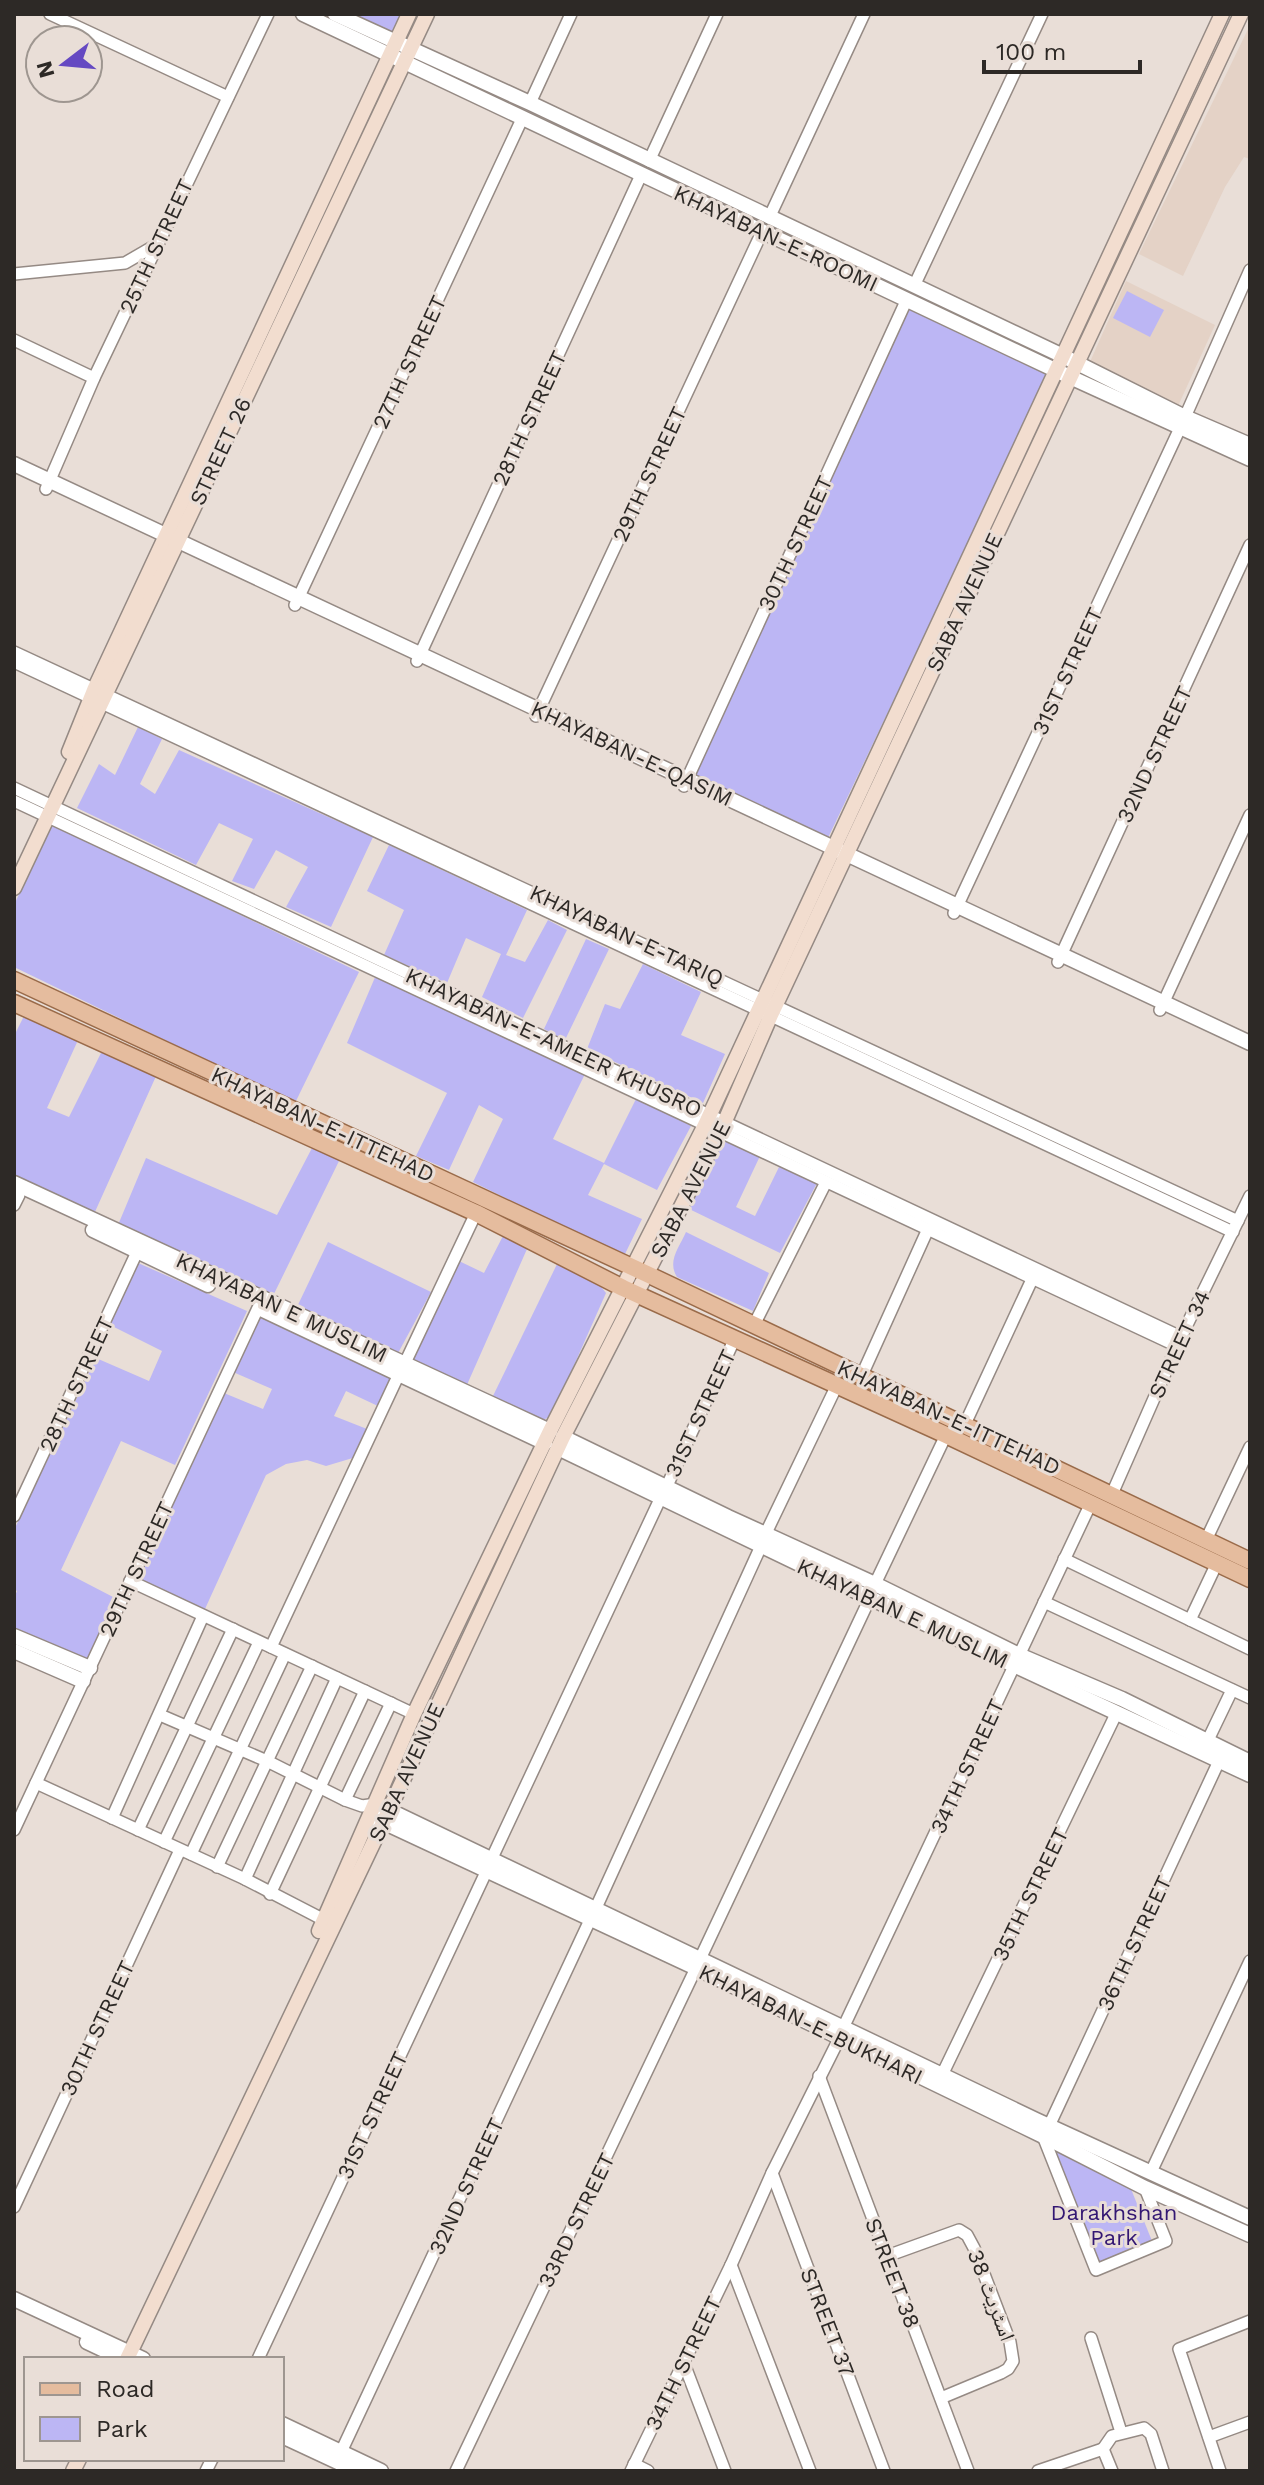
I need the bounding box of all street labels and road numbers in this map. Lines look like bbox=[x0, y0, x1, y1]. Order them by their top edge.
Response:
street label: 25TH STREET bbox=[114, 175, 198, 317]
street label: KHAYABAN-E-ROOMI bbox=[670, 180, 882, 297]
street label: 27TH STREET bbox=[368, 291, 451, 433]
street label: 28TH STREET bbox=[487, 347, 572, 490]
street label: STREET 26 bbox=[185, 393, 256, 509]
street label: 29TH STREET bbox=[607, 403, 692, 546]
street label: 30TH STREET bbox=[753, 472, 838, 615]
street label: SABA AVENUE bbox=[921, 529, 1007, 676]
street label: 31ST STREET bbox=[1027, 603, 1108, 739]
street label: 32ND STREET bbox=[1112, 682, 1197, 827]
street label: KHAYABAN-E-QASIM bbox=[527, 696, 736, 811]
street label: KHAYABAN-E-TARIQ bbox=[526, 880, 728, 991]
street label: KHAYABAN-E-AMEER KHUSRO bbox=[402, 963, 706, 1122]
street label: KHAYABAN-E-ITTEHAD bbox=[207, 1062, 438, 1187]
street label: SABA AVENUE bbox=[645, 1117, 736, 1262]
street label: KHAYABAN E MUSLIM bbox=[172, 1247, 391, 1367]
street label: STREET 34 bbox=[1144, 1286, 1215, 1402]
street label: 28TH STREET bbox=[34, 1313, 119, 1456]
street label: 31ST STREET bbox=[660, 1345, 741, 1481]
street label: KHAYABAN-E-ITTEHAD bbox=[833, 1355, 1064, 1480]
street label: 29TH STREET bbox=[94, 1498, 179, 1641]
street label: KHAYABAN E MUSLIM bbox=[793, 1553, 1012, 1673]
street label: 34TH STREET bbox=[925, 1695, 1010, 1837]
street label: SABA AVENUE bbox=[363, 1699, 449, 1846]
street label: 35TH STREET bbox=[987, 1823, 1074, 1965]
street label: 36TH STREET bbox=[1092, 1872, 1177, 2015]
street label: 30TH STREET bbox=[55, 1957, 140, 2100]
street label: KHAYABAN-E-BUKHARI bbox=[695, 1959, 927, 2090]
street label: 31ST STREET bbox=[332, 2047, 413, 2183]
street label: 32ND STREET bbox=[424, 2114, 509, 2259]
street label: 33RD STREET bbox=[533, 2149, 620, 2291]
street label: STREET 38 bbox=[860, 2215, 925, 2332]
street label: اسٹریٹ 38 bbox=[963, 2246, 1020, 2344]
street label: STREET 37 bbox=[795, 2265, 860, 2380]
street label: 34TH STREET bbox=[640, 2292, 727, 2434]

